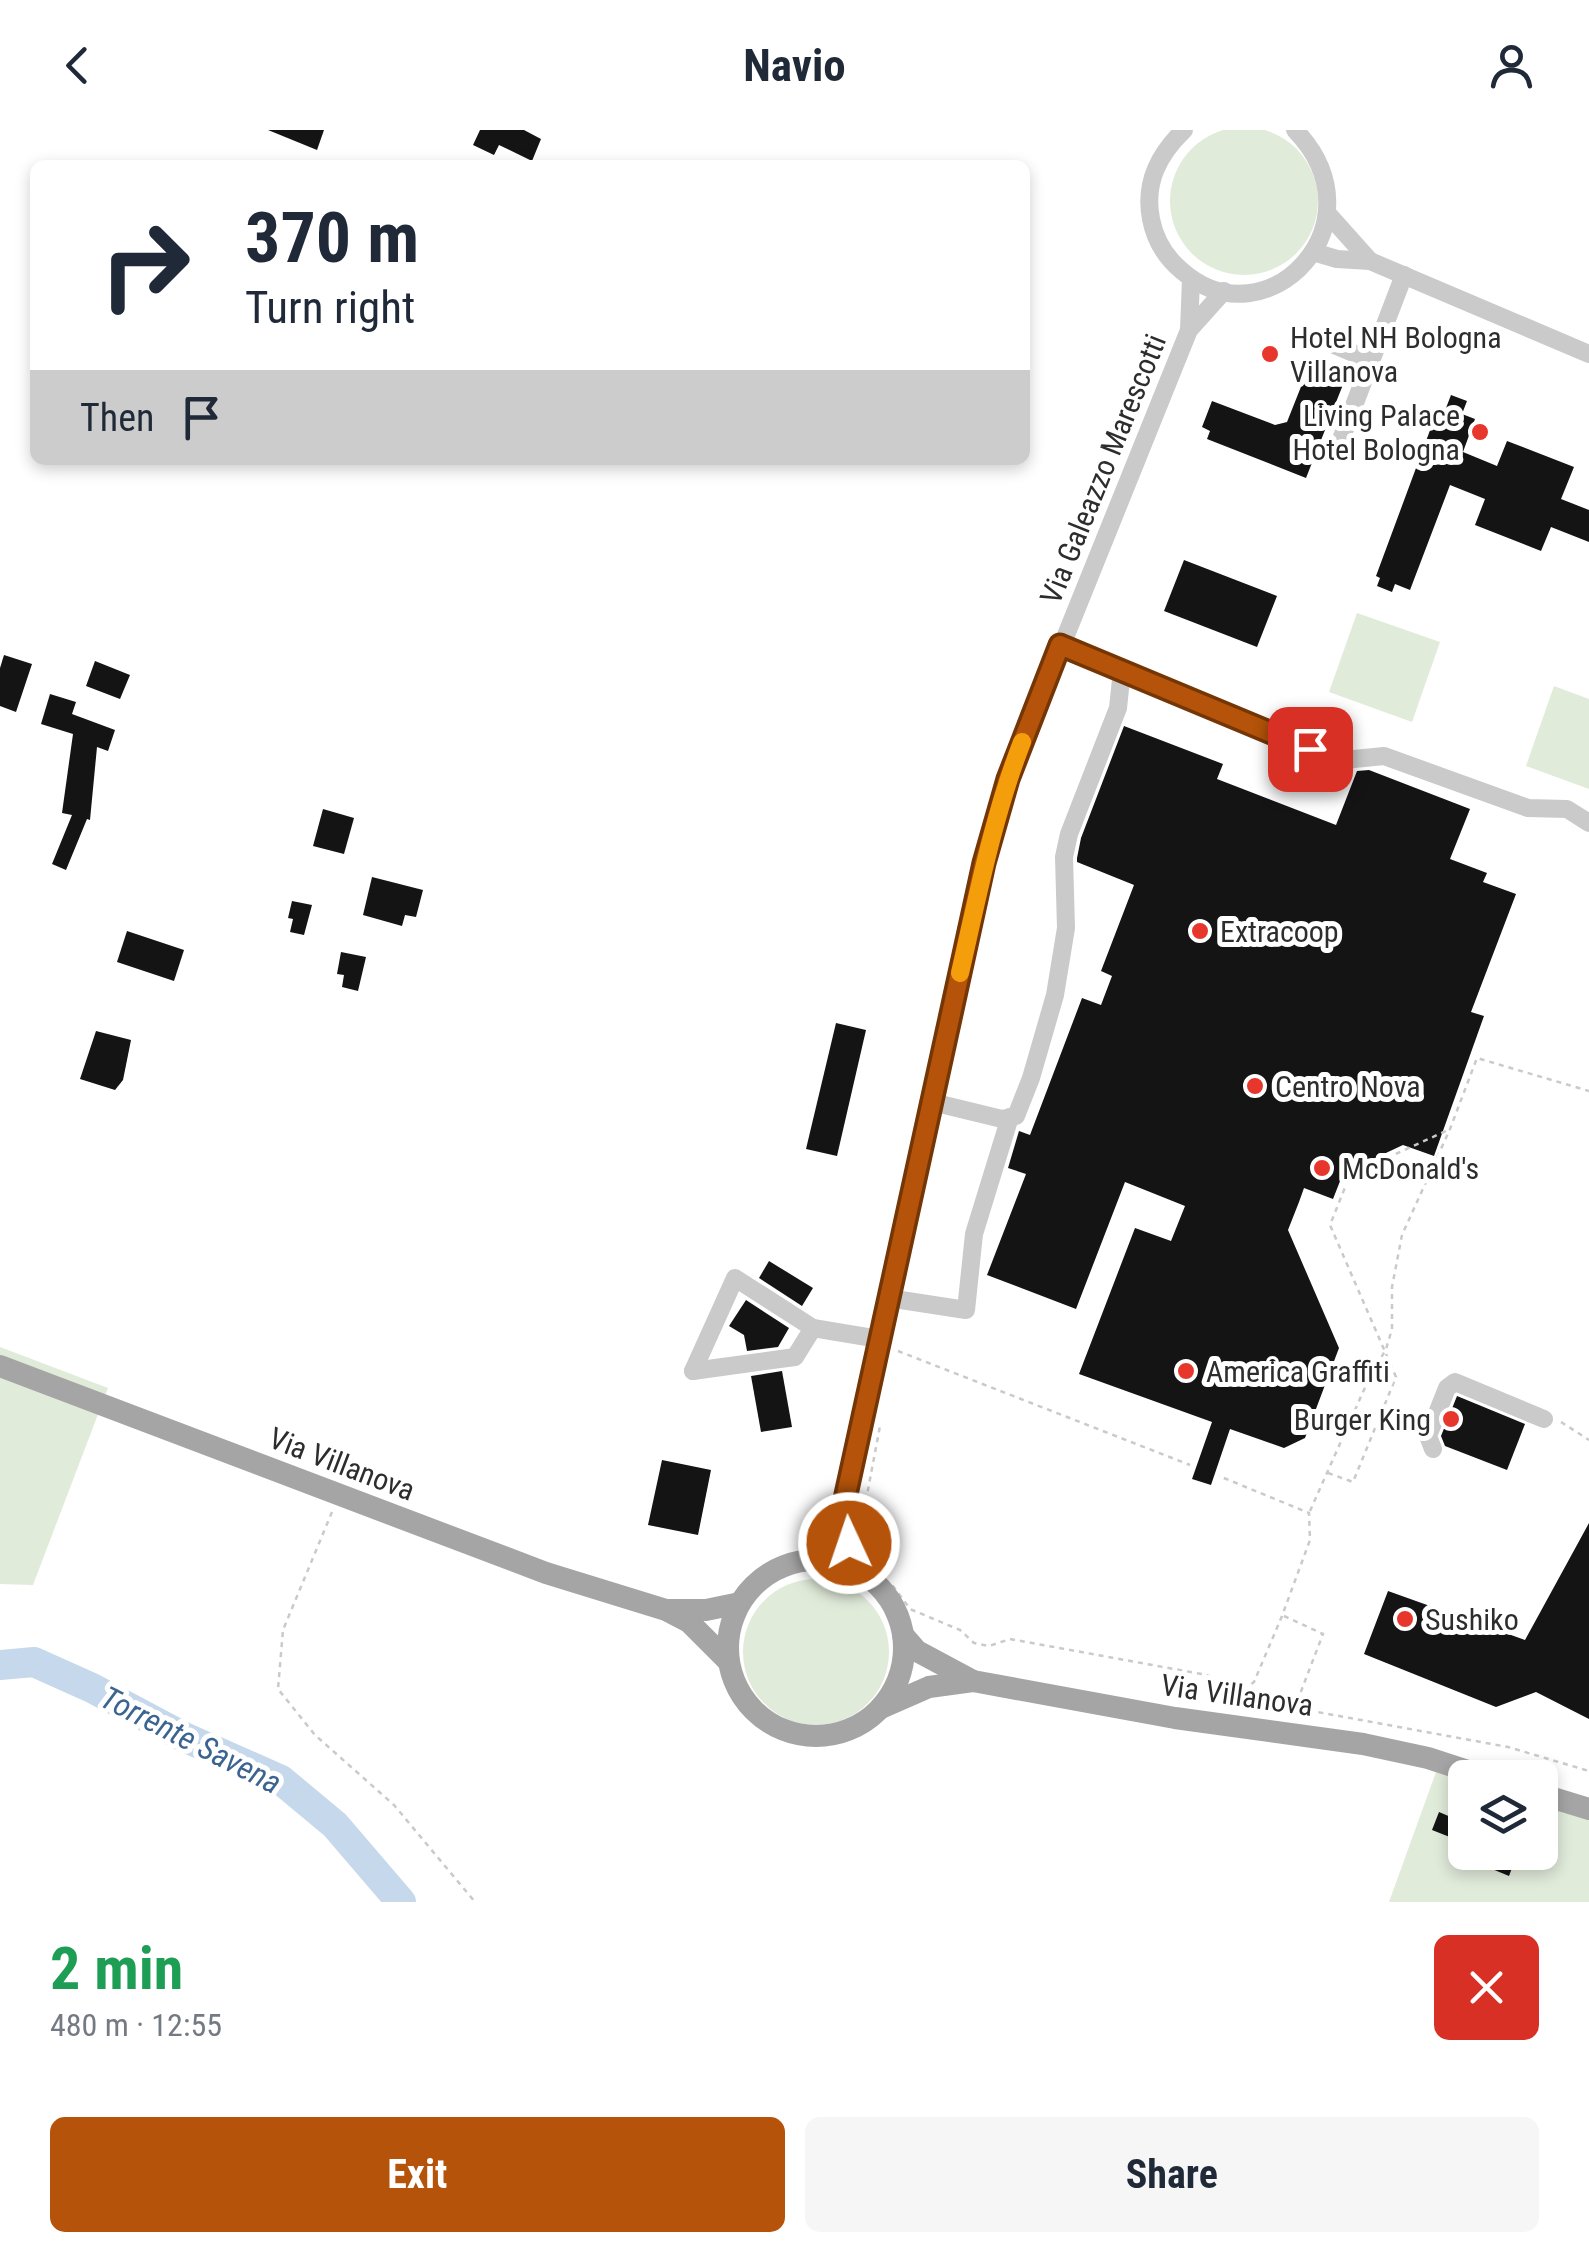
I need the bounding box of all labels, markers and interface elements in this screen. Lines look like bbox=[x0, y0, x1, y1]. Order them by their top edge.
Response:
icon: back bbox=[50, 38, 105, 93]
icon: person bbox=[1484, 38, 1539, 93]
text: Navio bbox=[743, 39, 846, 92]
text: 370 m bbox=[245, 197, 419, 279]
icon: right bbox=[80, 200, 210, 330]
text: Turn right bbox=[245, 281, 415, 334]
place label: Hotel NH Bologna Villanova bbox=[1290, 320, 1502, 389]
street label: Via Galeazzo Marescotti bbox=[1033, 329, 1173, 609]
marker: Hotel NH Bologna Villanova bbox=[1259, 343, 1281, 365]
icon: arrive bbox=[174, 390, 229, 445]
text: Then bbox=[80, 396, 154, 440]
place label: Living Palace Hotel Bologna bbox=[1293, 398, 1460, 467]
marker: Living Palace Hotel Bologna bbox=[1469, 421, 1491, 443]
pin bbox=[1268, 707, 1353, 792]
icon: arrive bbox=[1283, 722, 1338, 777]
place label: Extracoop bbox=[1220, 914, 1339, 949]
marker: Extracoop bbox=[1189, 920, 1211, 942]
place label: Centro Nova bbox=[1275, 1069, 1421, 1104]
marker: Centro Nova bbox=[1244, 1075, 1266, 1097]
place label: McDonald's bbox=[1342, 1151, 1479, 1186]
marker: McDonald's bbox=[1311, 1157, 1333, 1179]
place label: America Graffiti bbox=[1206, 1354, 1390, 1389]
marker: America Graffiti bbox=[1175, 1360, 1197, 1382]
place label: Burger King bbox=[1294, 1402, 1431, 1437]
marker: Burger King bbox=[1440, 1408, 1462, 1430]
street label: Via Villanova bbox=[264, 1420, 420, 1508]
position arrow bbox=[797, 1491, 901, 1595]
place label: Sushiko bbox=[1425, 1602, 1519, 1637]
marker: Sushiko bbox=[1394, 1608, 1416, 1630]
street label: Via Villanova bbox=[1159, 1667, 1315, 1723]
water label: Torrente Savena bbox=[94, 1678, 288, 1802]
map controls bbox=[1448, 1760, 1558, 1870]
button: layers bbox=[1448, 1760, 1558, 1870]
text: 2 min bbox=[50, 1933, 183, 2004]
button: close bbox=[1434, 1935, 1539, 2040]
text: 480 m · 12:55 bbox=[50, 2006, 222, 2044]
button: Exit bbox=[50, 2117, 785, 2232]
button: Share bbox=[805, 2117, 1539, 2232]

